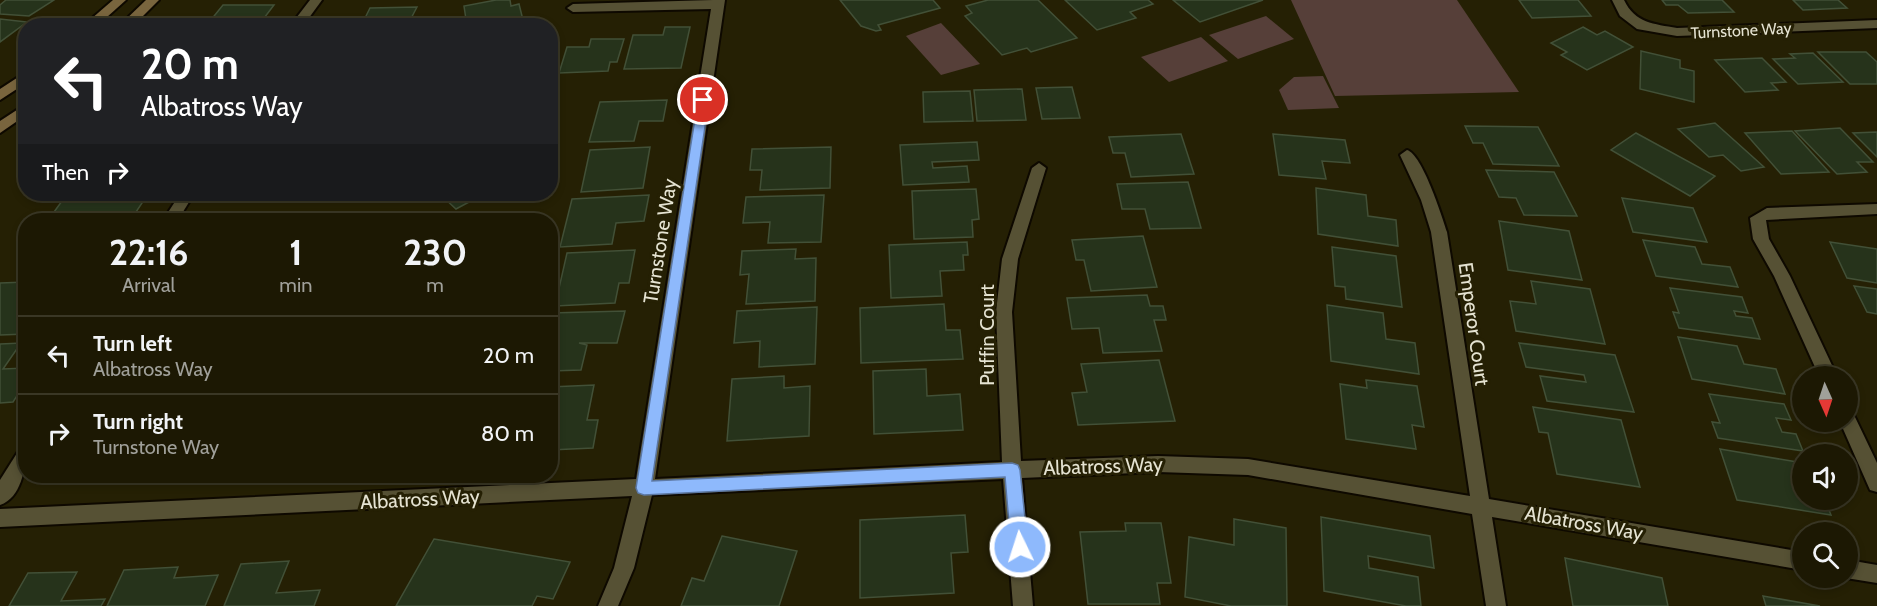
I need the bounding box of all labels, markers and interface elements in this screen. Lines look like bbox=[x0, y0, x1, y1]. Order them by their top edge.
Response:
street label: Turnstone Way bbox=[1690, 18, 1792, 43]
text: 20 m bbox=[141, 38, 239, 90]
icon: left bbox=[42, 42, 120, 120]
pin bbox=[677, 74, 728, 125]
icon: arrive bbox=[686, 83, 719, 116]
text: Albatross Way bbox=[141, 90, 303, 123]
icon: right bbox=[101, 156, 134, 189]
text: Then bbox=[42, 159, 89, 186]
street label: Turnstone Way bbox=[638, 177, 682, 305]
text: 22:16 bbox=[109, 230, 188, 274]
text: 1 bbox=[289, 230, 302, 274]
text: 230 bbox=[403, 230, 467, 274]
street label: Emperor Court bbox=[1453, 261, 1495, 387]
text: Arrival bbox=[122, 273, 175, 297]
text: min bbox=[279, 273, 312, 297]
text: m bbox=[426, 273, 444, 297]
street label: Puffin Court bbox=[975, 284, 999, 386]
text: Turn left bbox=[93, 330, 172, 357]
icon: left bbox=[42, 339, 75, 372]
text: 20 m bbox=[483, 342, 534, 369]
text: Albatross Way bbox=[93, 357, 213, 381]
north arrow bbox=[1792, 366, 1858, 432]
map controls bbox=[1792, 366, 1858, 588]
text: Turn right bbox=[93, 408, 183, 435]
icon: right bbox=[42, 417, 75, 450]
text: 80 m bbox=[481, 420, 534, 447]
text: Turnstone Way bbox=[93, 435, 219, 459]
button: sound bbox=[1792, 444, 1858, 510]
street label: Albatross Way bbox=[1043, 452, 1163, 480]
street label: Albatross Way bbox=[360, 484, 480, 514]
street label: Albatross Way bbox=[1523, 501, 1645, 545]
position arrow bbox=[988, 515, 1052, 579]
button: search bbox=[1792, 522, 1858, 588]

